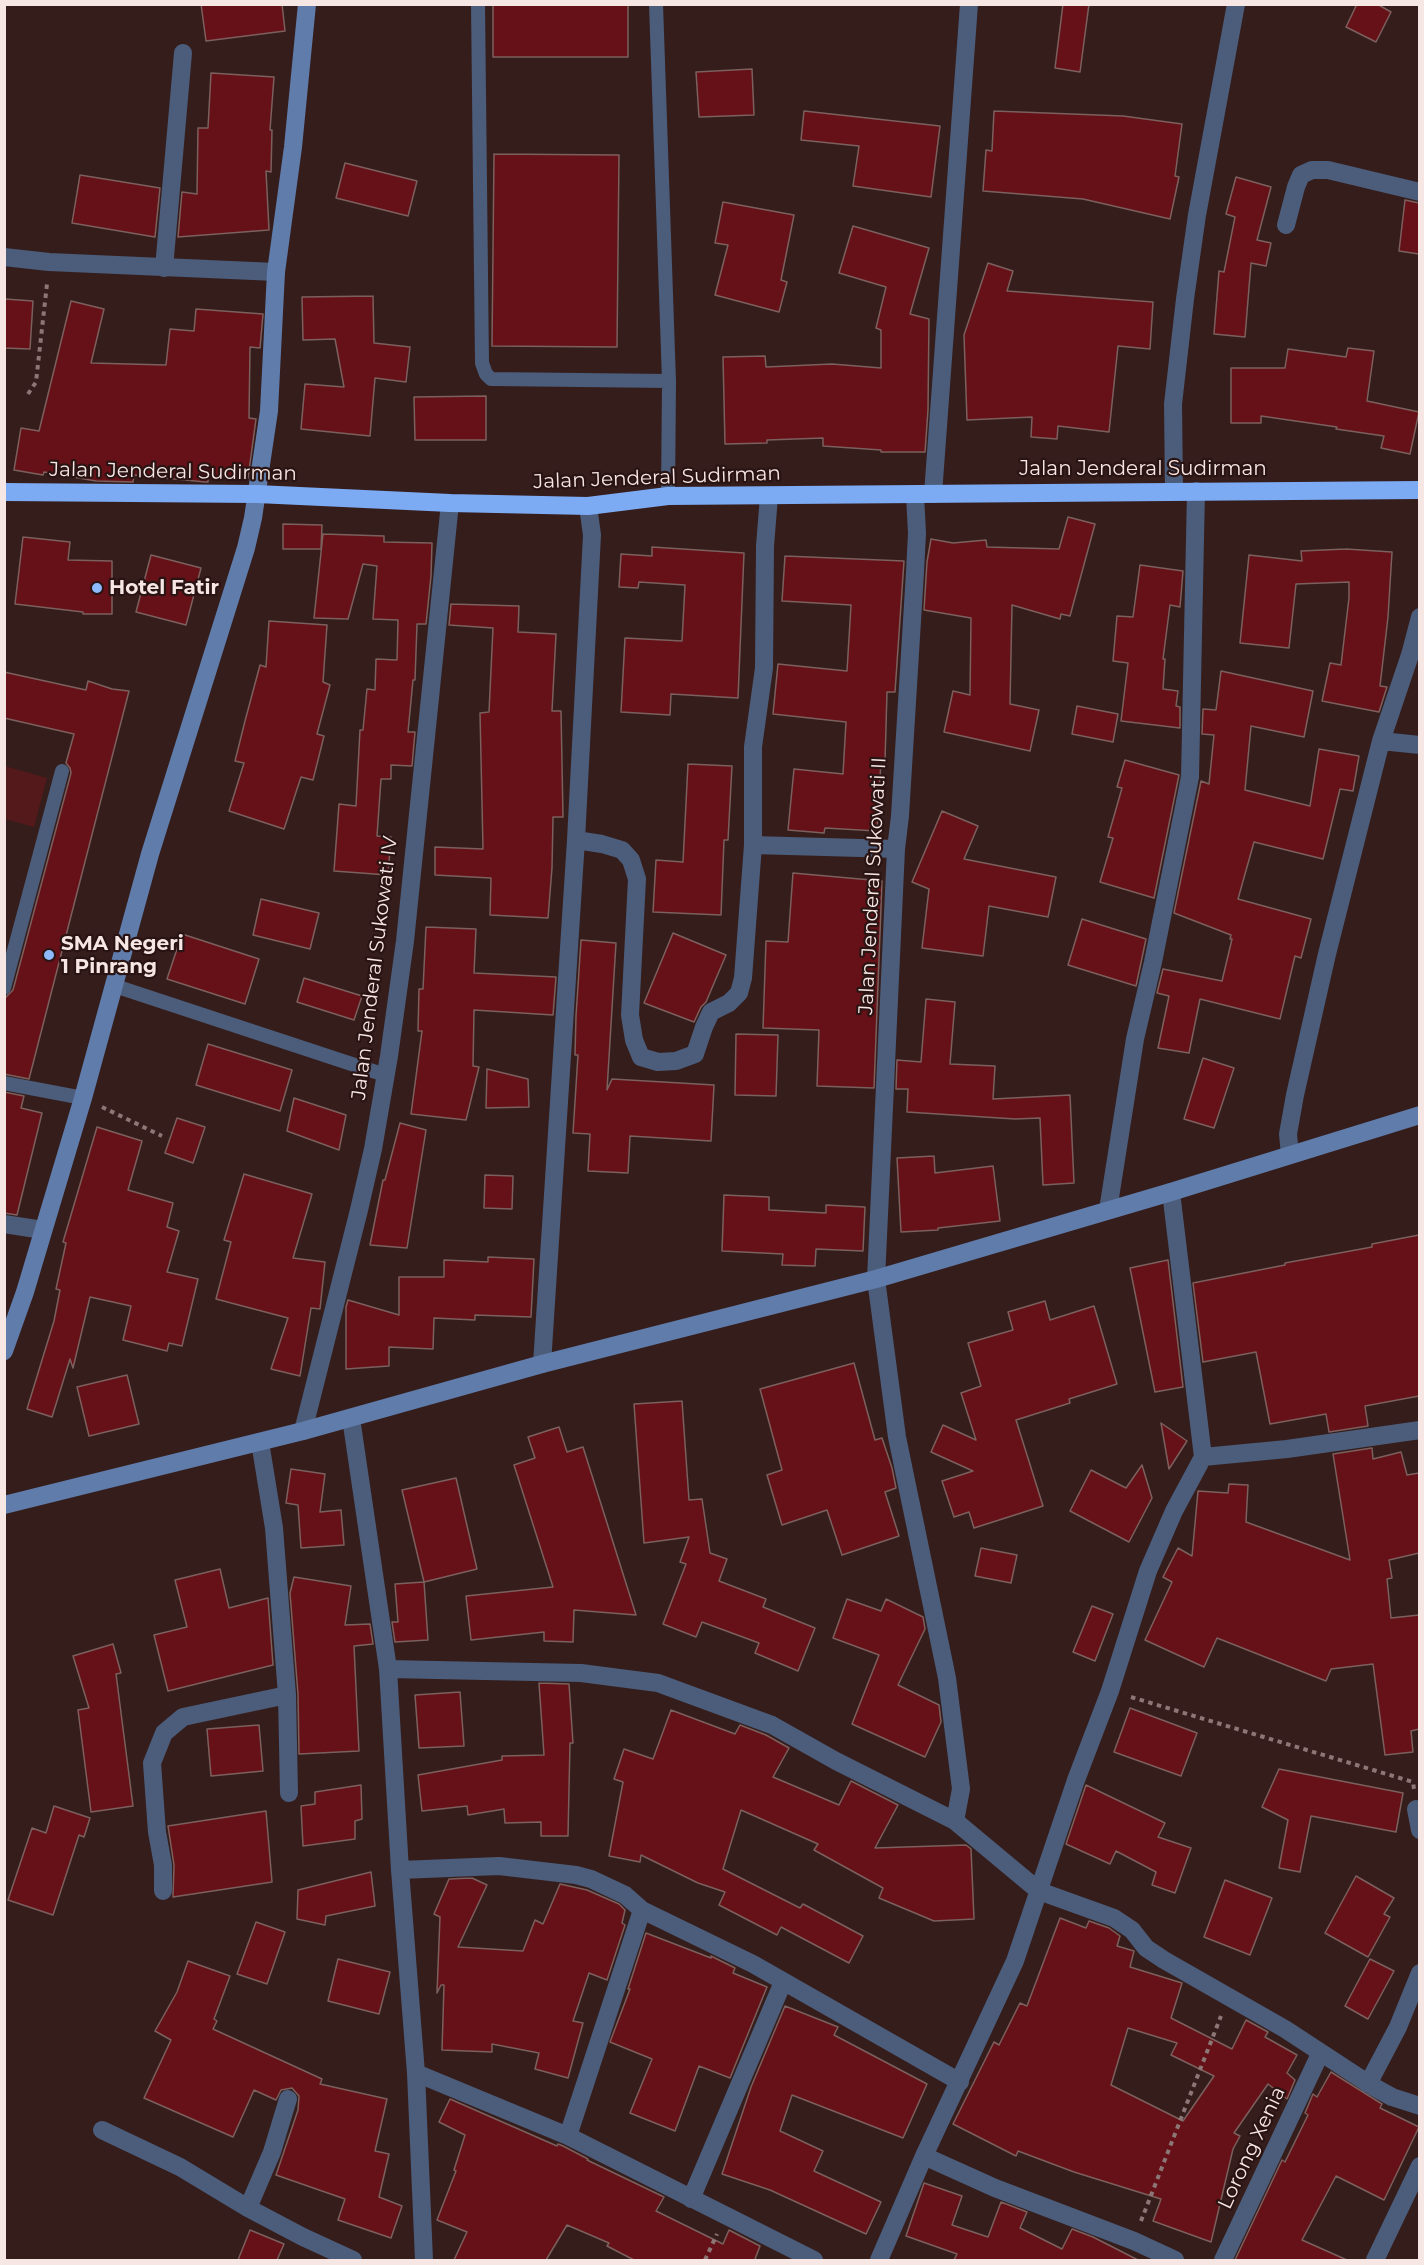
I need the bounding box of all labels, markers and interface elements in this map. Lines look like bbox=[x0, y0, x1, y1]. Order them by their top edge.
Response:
street label: Jalan Jenderal Sudirman bbox=[1019, 457, 1267, 481]
street label: Jalan Jenderal Sudirman bbox=[49, 458, 297, 486]
street label: Jalan Jenderal Sudirman bbox=[533, 462, 781, 494]
place label: Hotel Fatir bbox=[109, 576, 219, 600]
marker: Hotel Fatir bbox=[90, 581, 104, 595]
street label: Jalan Jenderal Sukowati II bbox=[854, 757, 892, 1015]
street label: Jalan Jenderal Sukowati IV bbox=[347, 835, 403, 1101]
place label: SMA Negeri 1 Pinrang bbox=[61, 932, 184, 979]
marker: SMA Negeri 1 Pinrang bbox=[42, 948, 56, 962]
street label: Lorong Xenia bbox=[1213, 2083, 1291, 2213]

